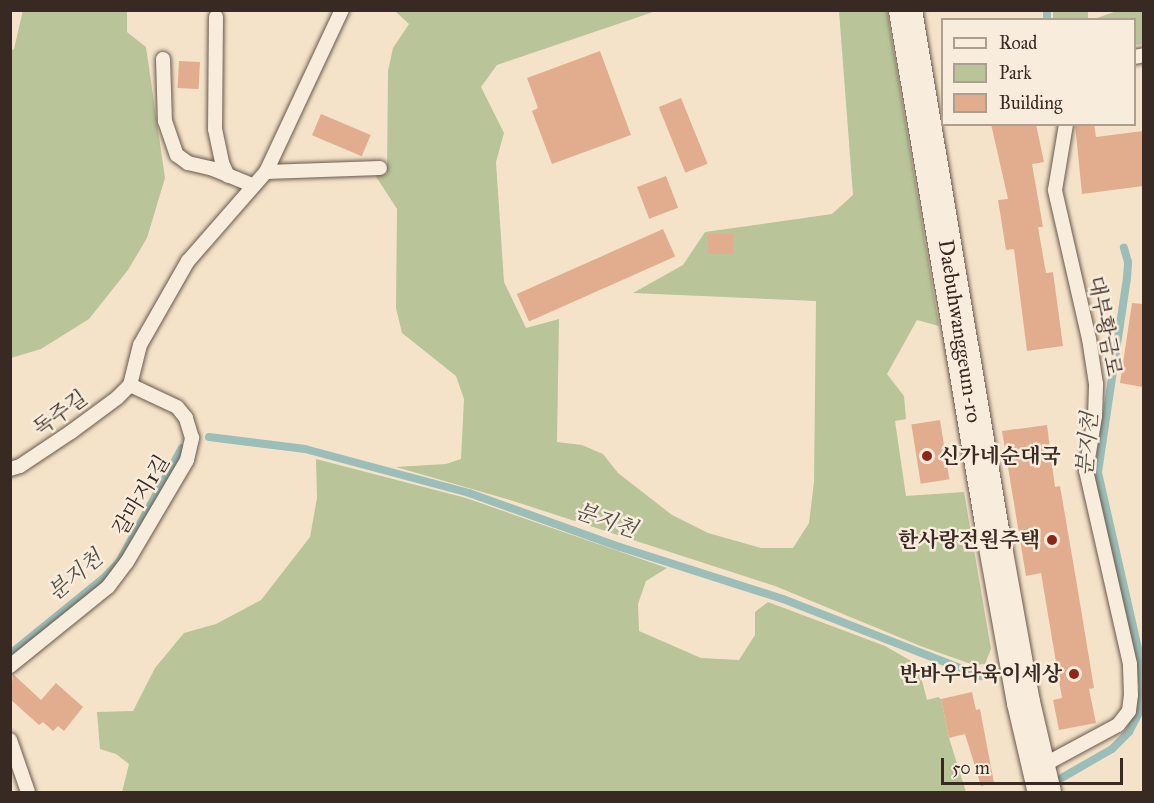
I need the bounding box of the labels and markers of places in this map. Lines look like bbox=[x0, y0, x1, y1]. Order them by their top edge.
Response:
place label: 신가네순대국 bbox=[939, 443, 1061, 469]
marker: 신가네순대국 bbox=[920, 449, 934, 463]
place label: 한사랑전원주택 bbox=[898, 527, 1040, 553]
marker: 한사랑전원주택 bbox=[1045, 533, 1059, 547]
place label: 반바우다육이세상 bbox=[900, 661, 1062, 687]
marker: 반바우다육이세상 bbox=[1067, 667, 1081, 681]

